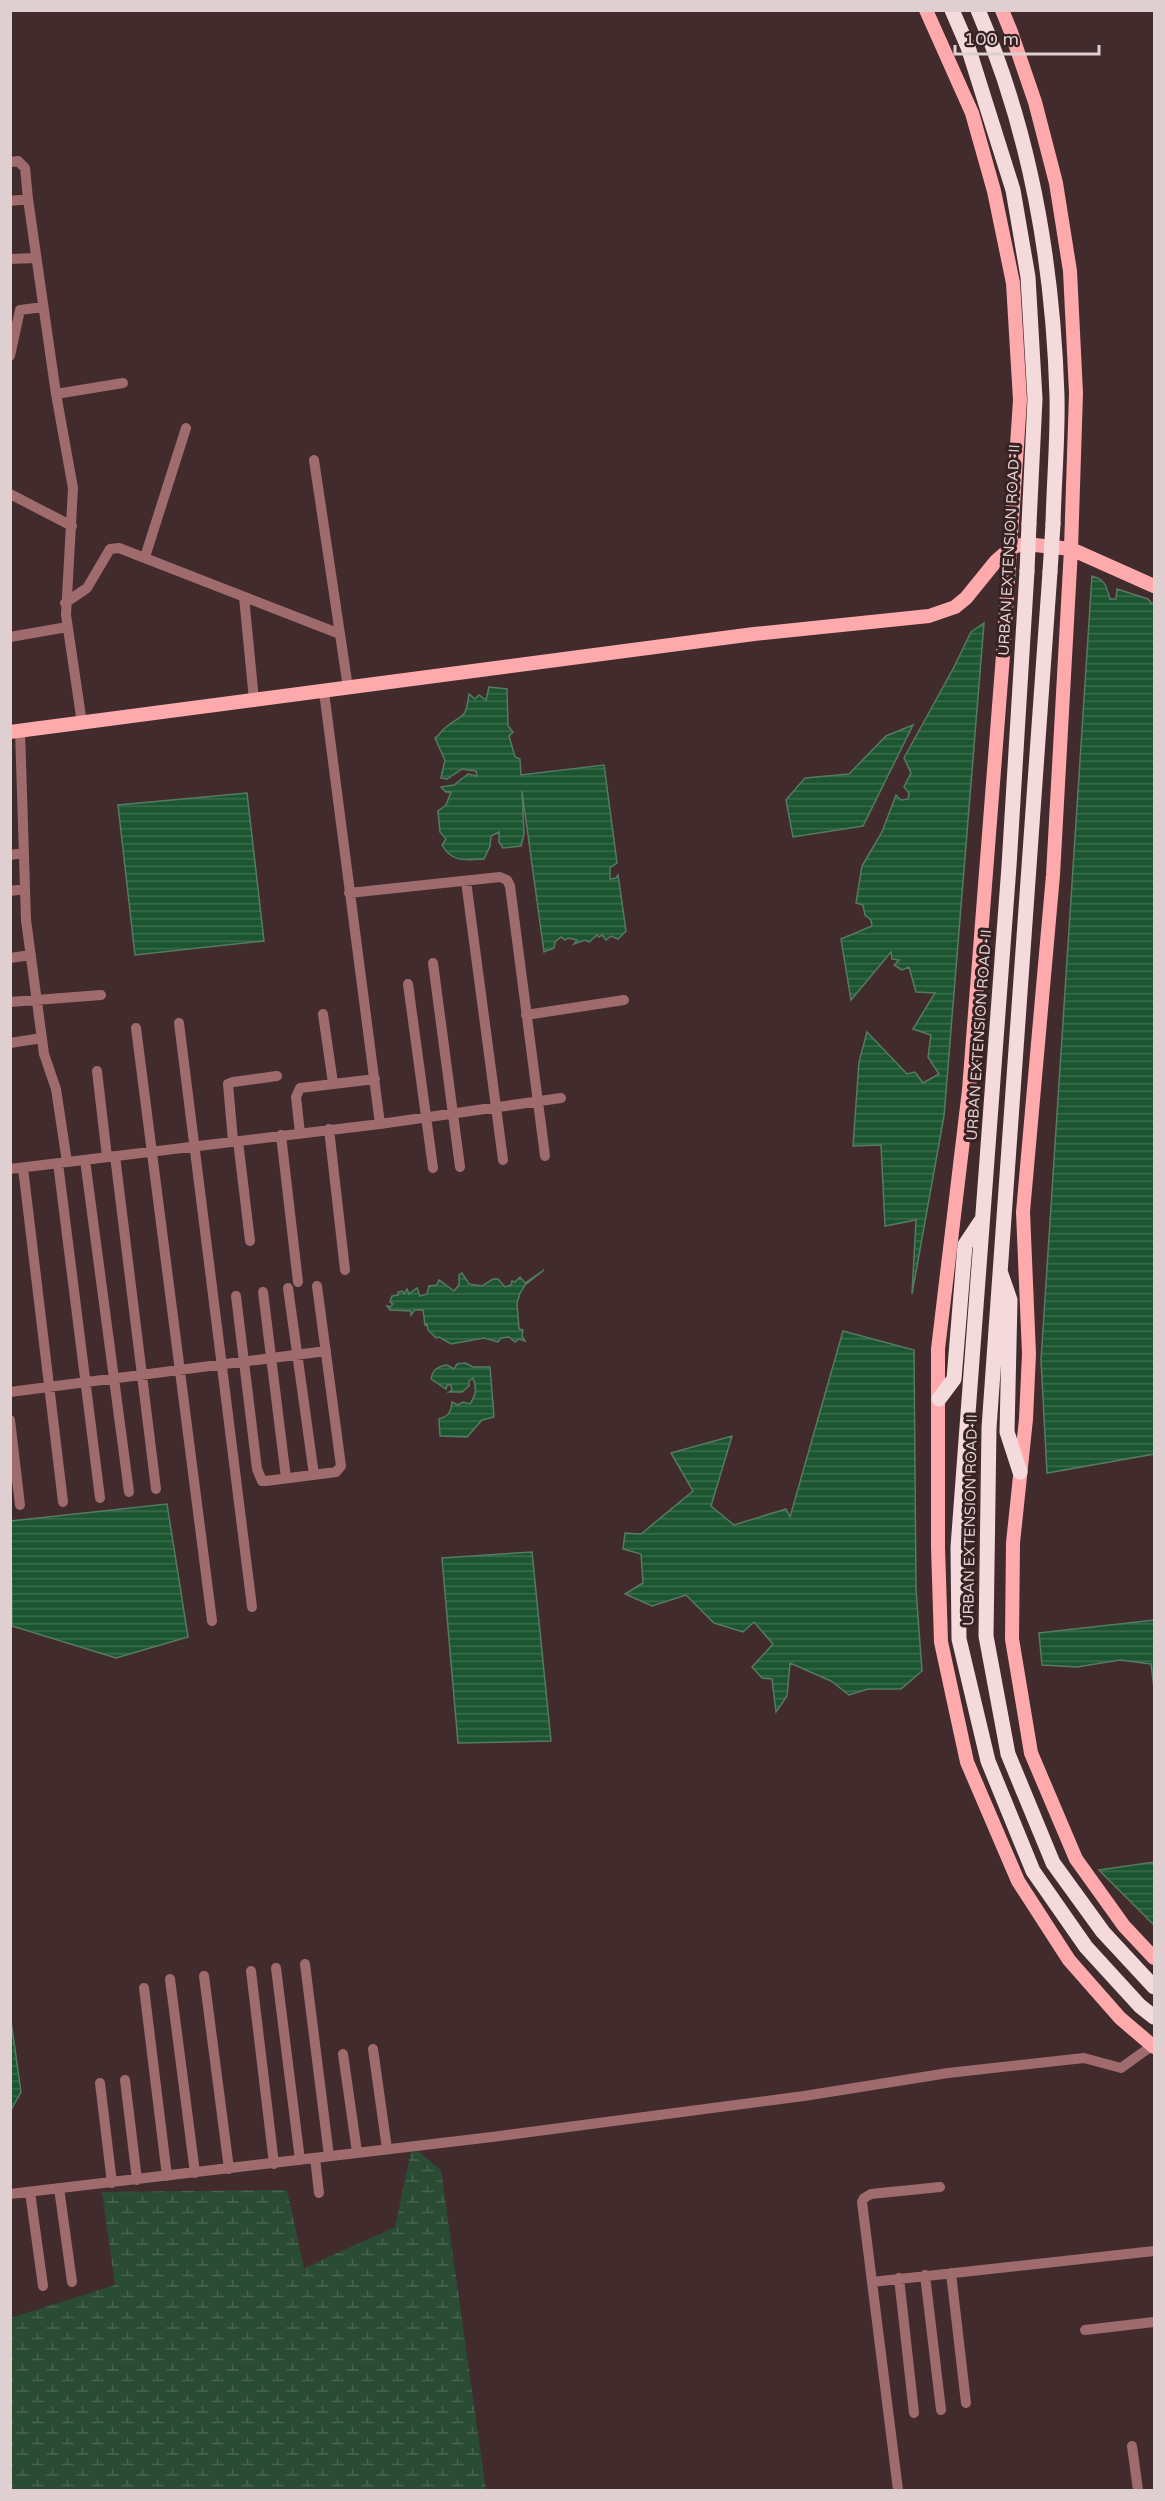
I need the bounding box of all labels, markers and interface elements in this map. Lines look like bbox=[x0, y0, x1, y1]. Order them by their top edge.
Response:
scale bar bbox=[955, 18, 1099, 56]
text: 100 m bbox=[964, 28, 1019, 50]
street label: URBAN EXTENSION ROAD-II bbox=[994, 444, 1024, 656]
street label: URBAN EXTENSION ROAD-II bbox=[963, 929, 995, 1141]
street label: URBAN EXTENSION ROAD-II bbox=[959, 1414, 981, 1626]

